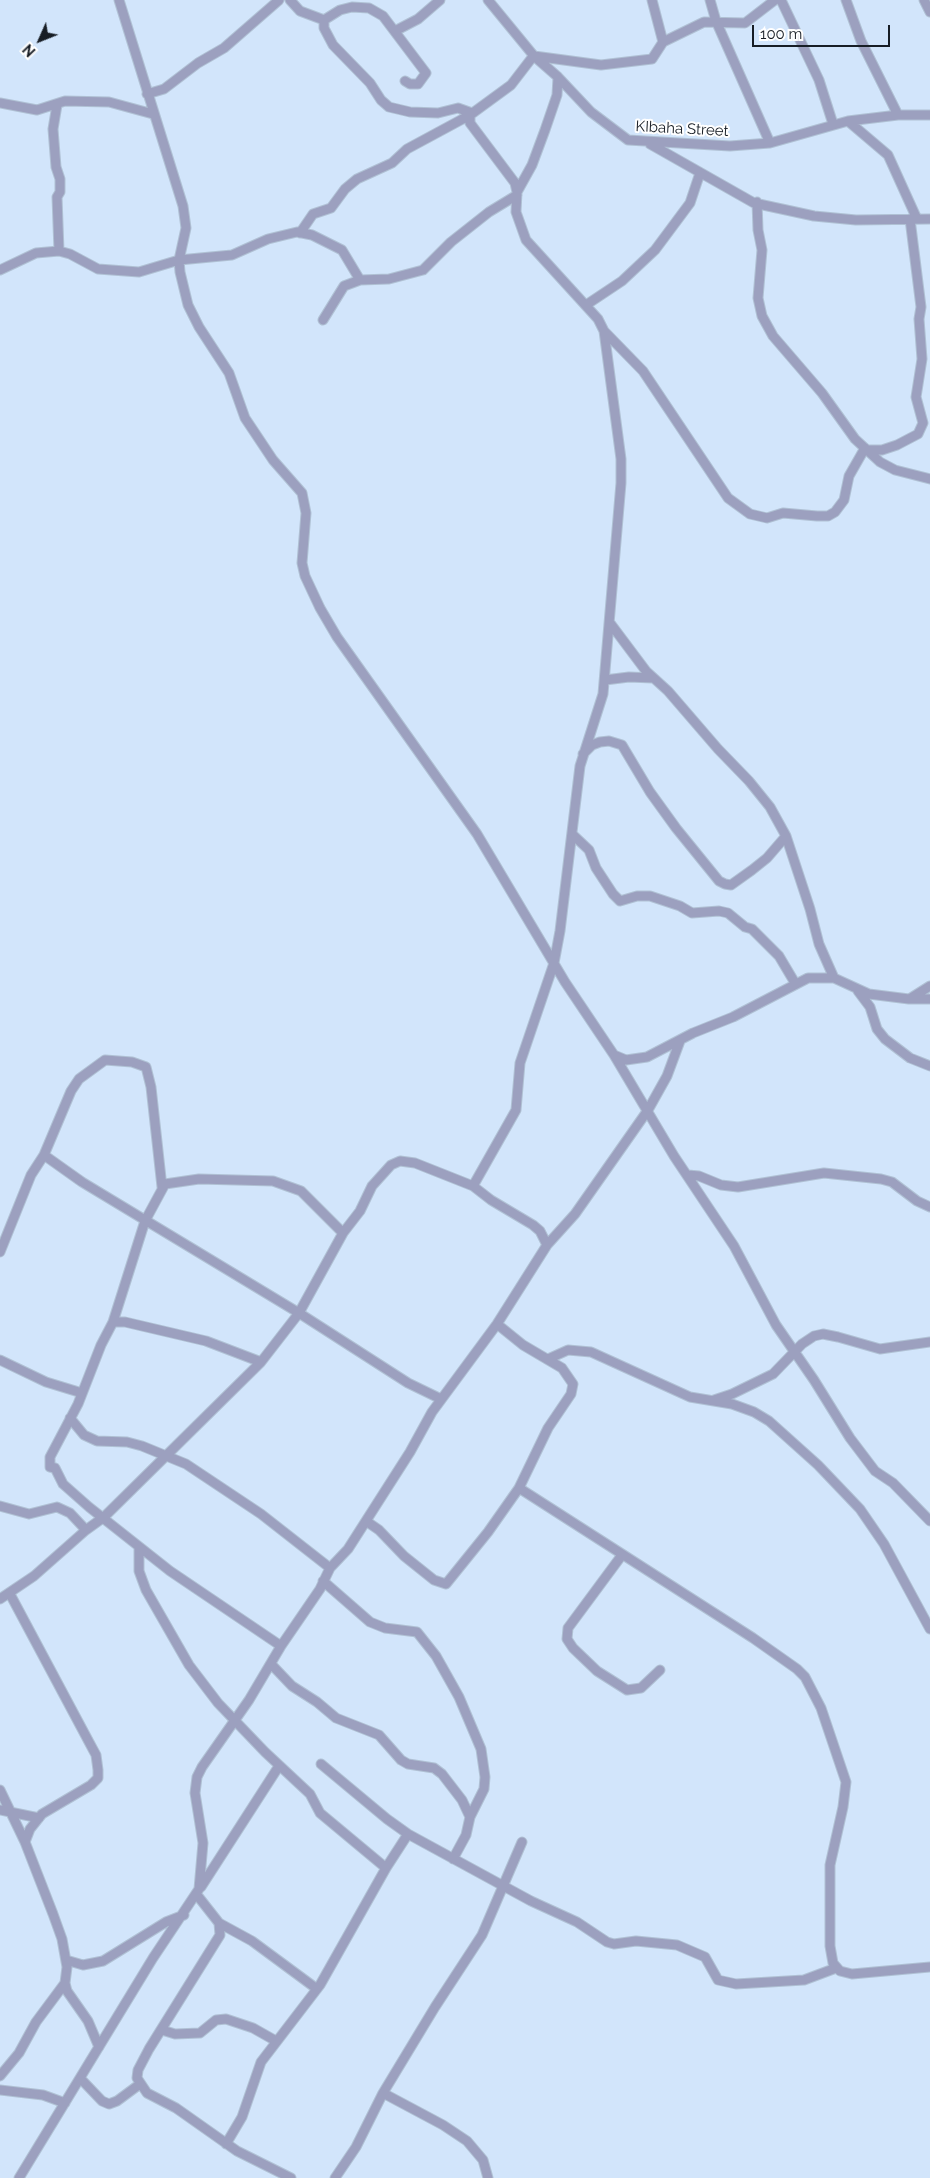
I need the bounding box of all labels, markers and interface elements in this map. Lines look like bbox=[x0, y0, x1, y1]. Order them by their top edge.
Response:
north arrow bbox=[15, 15, 65, 65]
scale bar bbox=[755, 15, 892, 47]
text: 100 m bbox=[760, 25, 802, 43]
text: N bbox=[20, 41, 39, 60]
street label: KIbaha Street bbox=[635, 118, 729, 140]

